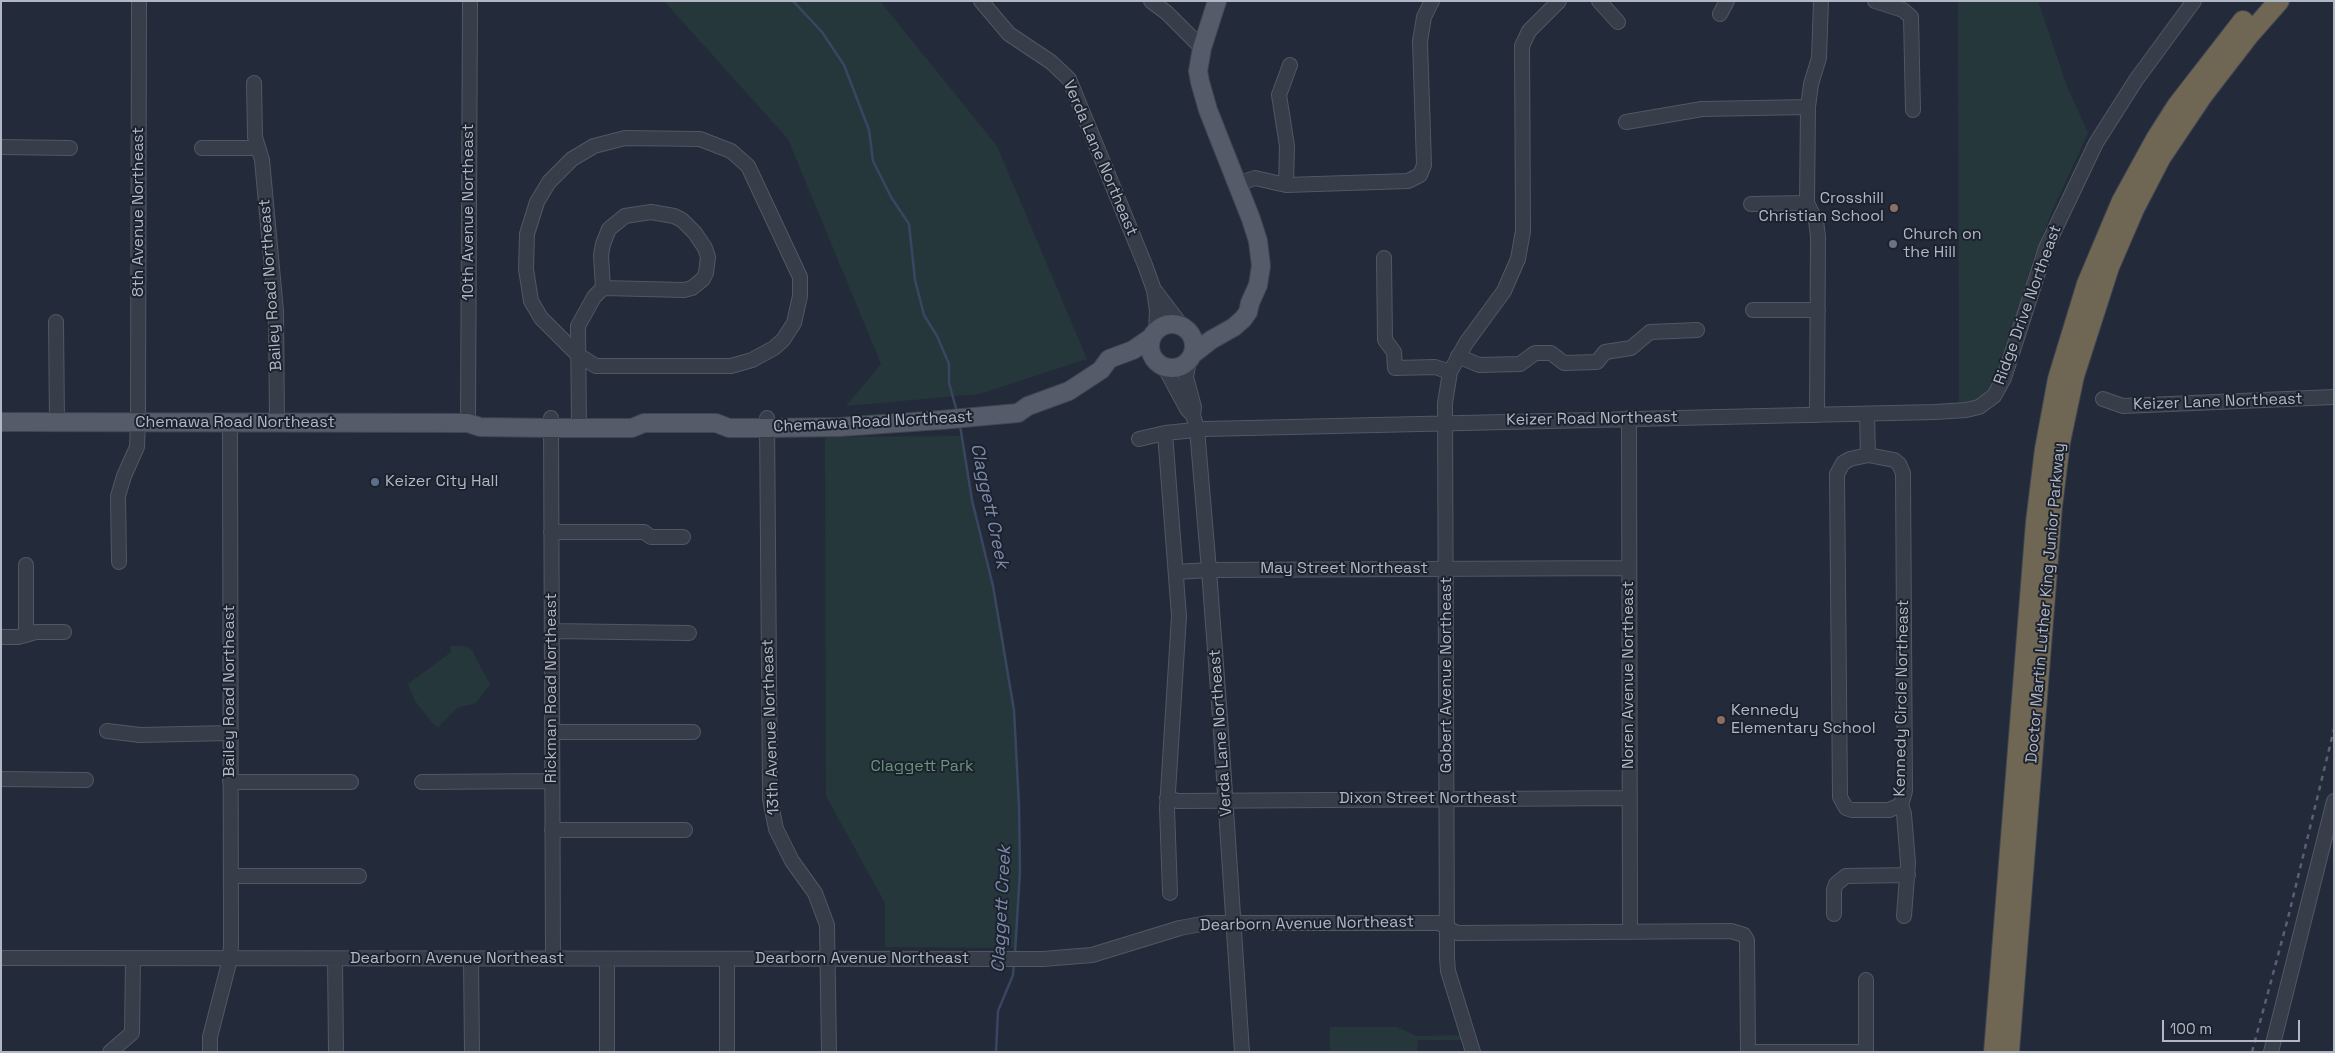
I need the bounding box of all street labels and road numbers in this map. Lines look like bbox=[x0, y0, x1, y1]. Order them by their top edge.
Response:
street label: Verda Lane Northeast bbox=[1058, 77, 1142, 239]
street label: 10th Avenue Northeast bbox=[459, 124, 479, 300]
street label: 8th Avenue Northeast bbox=[129, 127, 149, 297]
street label: Bailey Road Northeast bbox=[255, 198, 287, 372]
street label: Ridge Drive Northeast bbox=[1990, 223, 2066, 387]
street label: Keizer Lane Northeast bbox=[2133, 389, 2303, 415]
street label: Chemawa Road Northeast bbox=[773, 407, 973, 437]
street label: Keizer Road Northeast bbox=[1506, 408, 1678, 430]
street label: Chemawa Road Northeast bbox=[135, 413, 335, 433]
street label: Doctor Martin Luther King Junior Parkway bbox=[2022, 442, 2070, 764]
street label: May Street Northeast bbox=[1260, 559, 1428, 579]
street label: Gobert Avenue Northeast bbox=[1437, 577, 1457, 773]
street label: Noren Avenue Northeast bbox=[1619, 581, 1639, 769]
street label: Rickman Road Northeast bbox=[542, 593, 562, 783]
street label: Kennedy Circle Northeast bbox=[1891, 599, 1913, 797]
street label: Bailey Road Northeast bbox=[220, 605, 240, 777]
street label: 13th Avenue Northeast bbox=[758, 639, 784, 815]
street label: Verda Lane Northeast bbox=[1206, 649, 1236, 817]
street label: Dixon Street Northeast bbox=[1339, 789, 1517, 809]
street label: Dearborn Avenue Northeast bbox=[1200, 913, 1414, 935]
street label: Dearborn Avenue Northeast bbox=[350, 949, 564, 969]
street label: Dearborn Avenue Northeast bbox=[755, 949, 969, 969]

